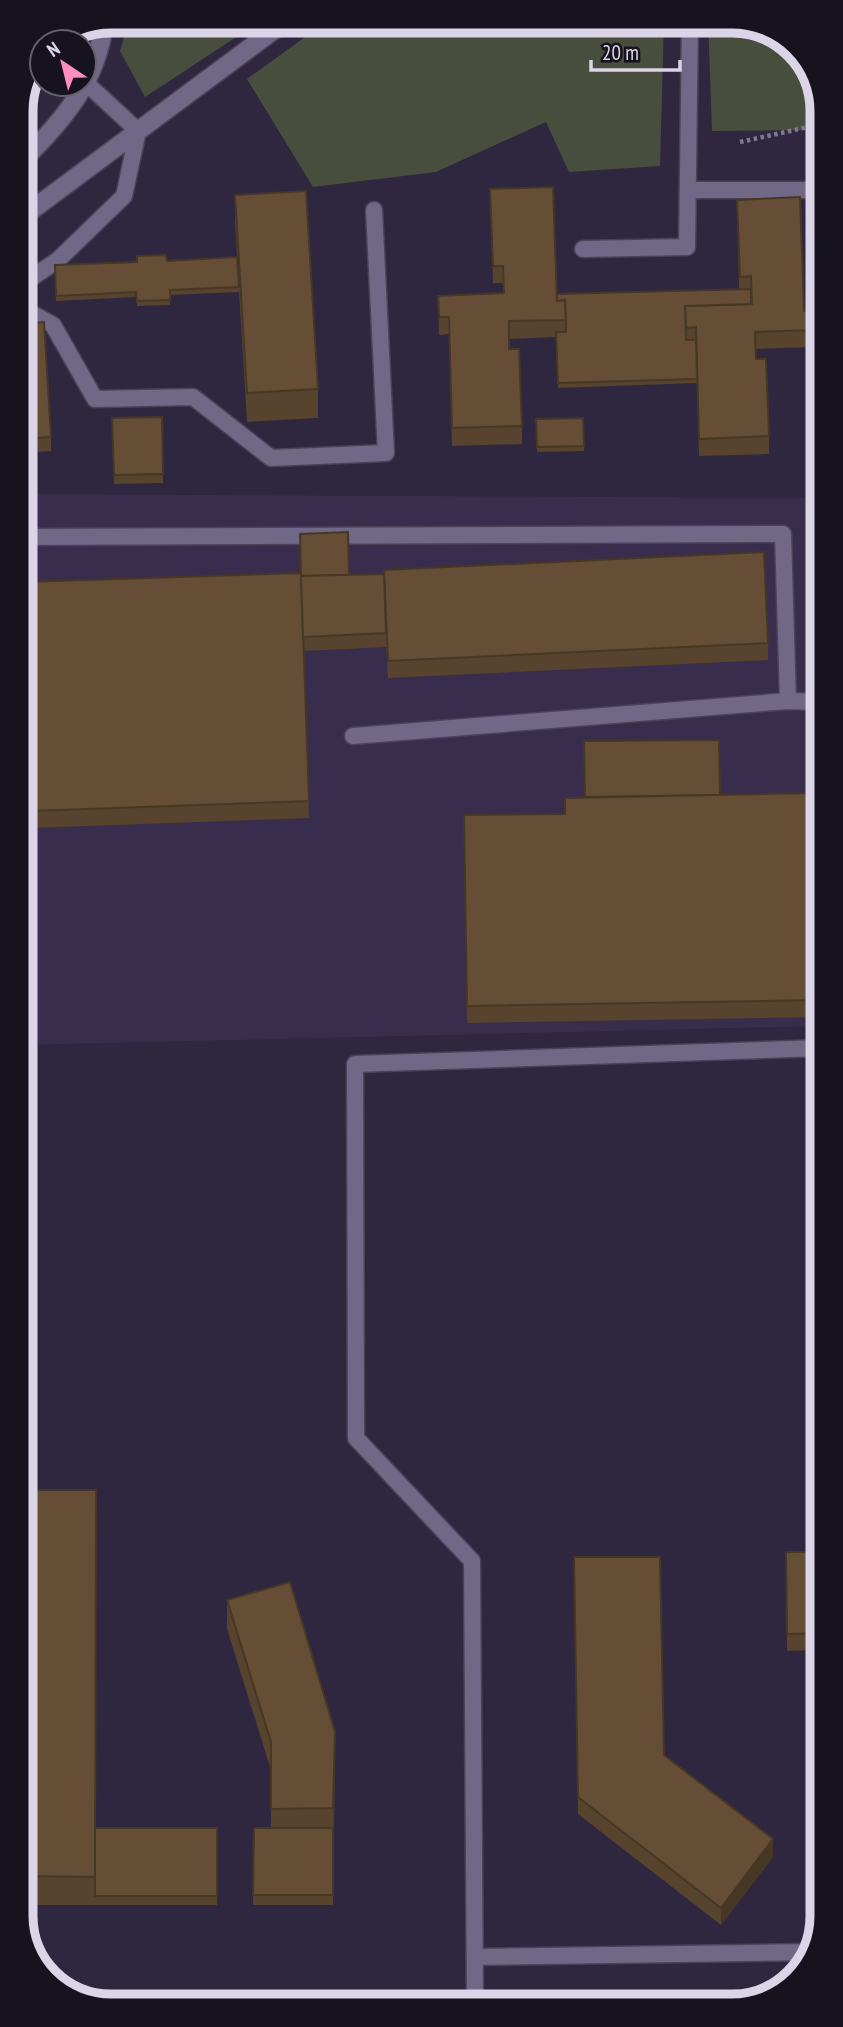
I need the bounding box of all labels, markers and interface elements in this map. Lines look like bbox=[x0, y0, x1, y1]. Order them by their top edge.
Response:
north arrow bbox=[28, 28, 98, 98]
scale bar bbox=[591, 28, 680, 72]
text: N bbox=[42, 36, 64, 62]
text: 20 m bbox=[602, 39, 639, 66]

